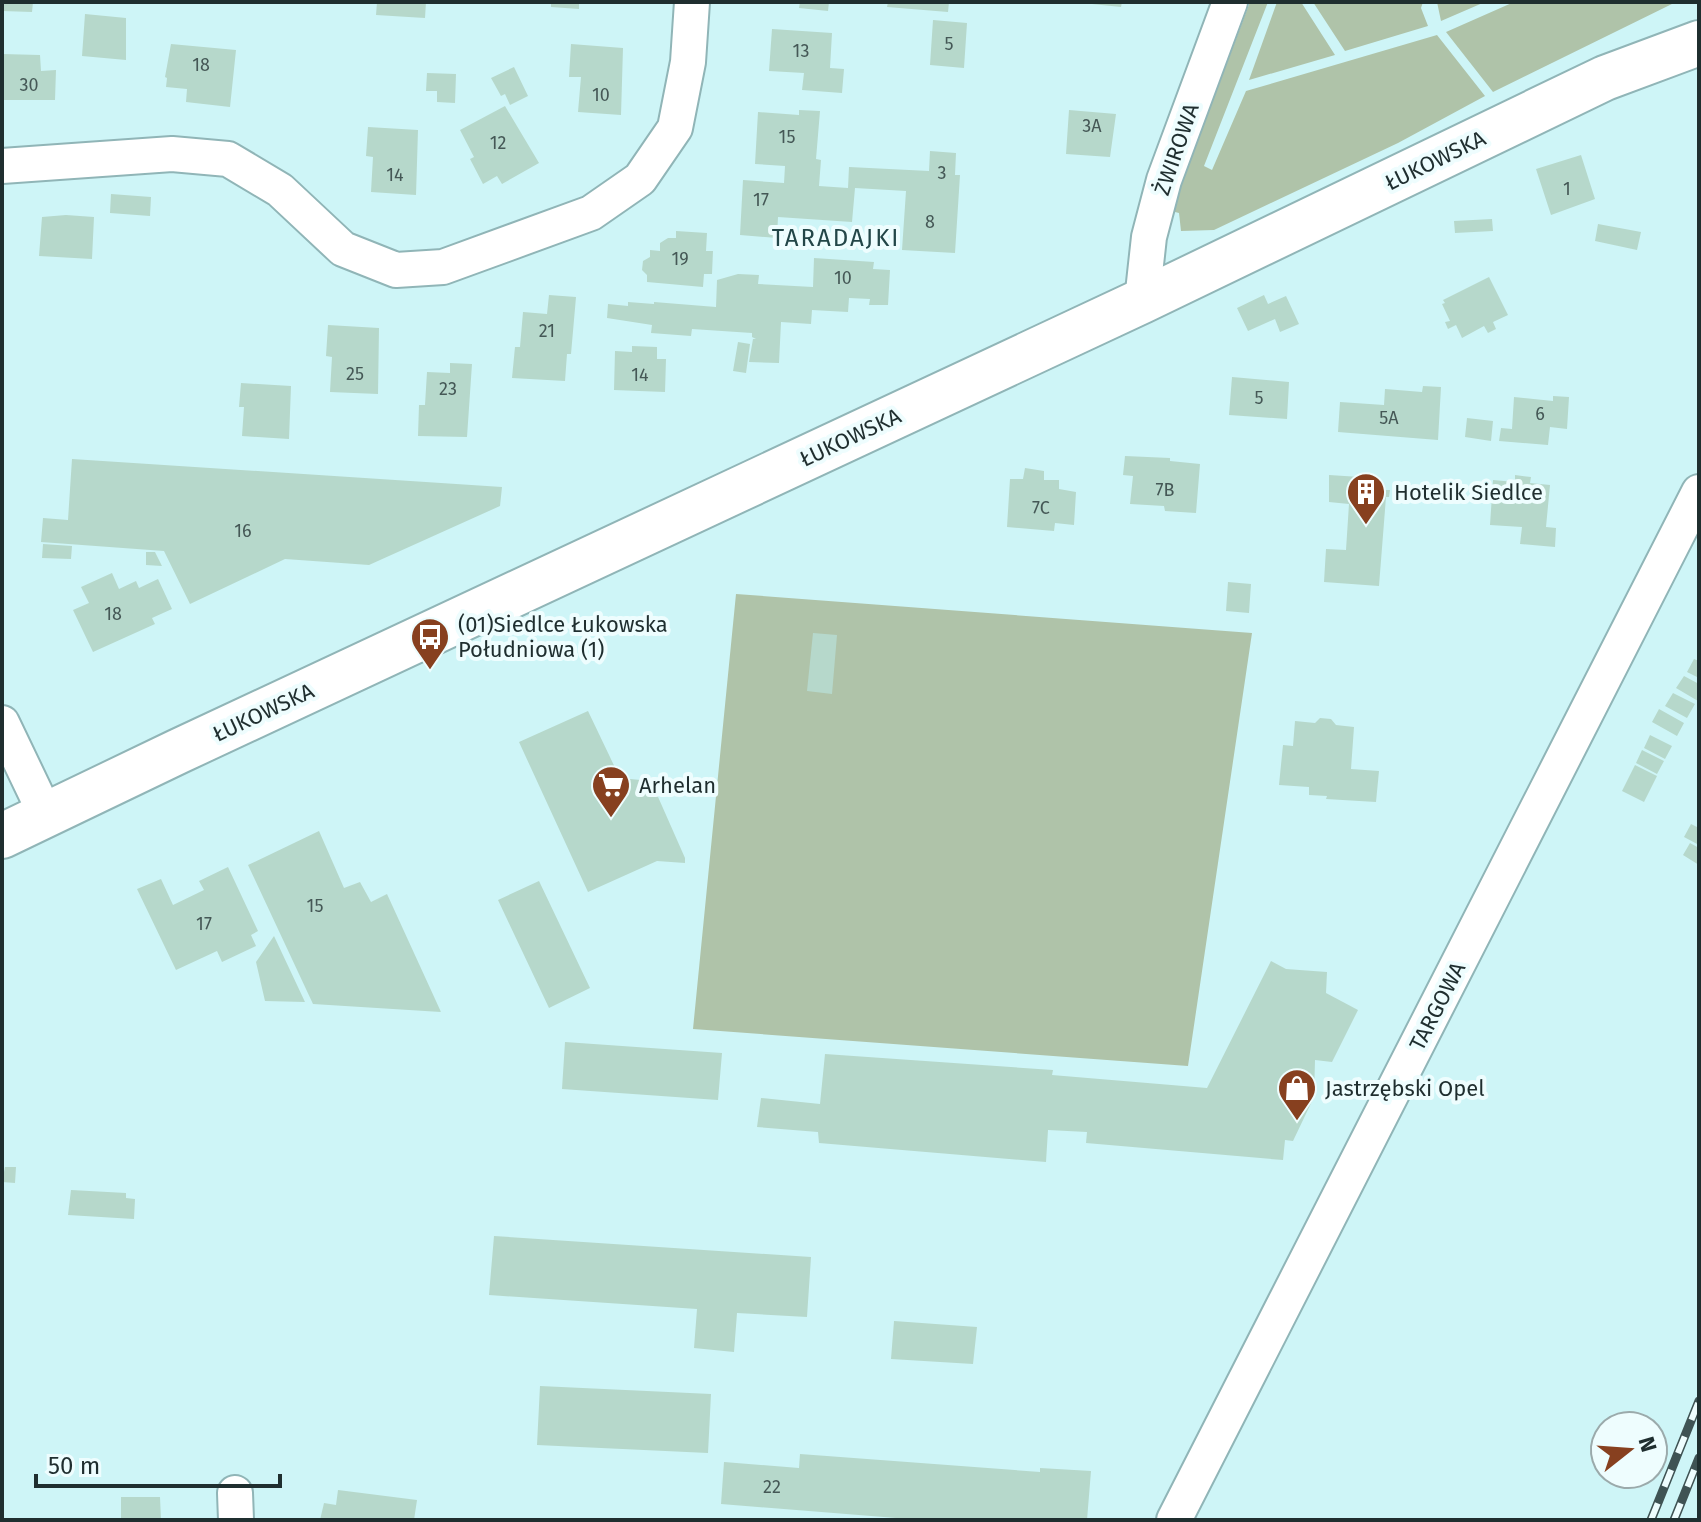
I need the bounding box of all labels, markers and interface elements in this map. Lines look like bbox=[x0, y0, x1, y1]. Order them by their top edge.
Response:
house number: 5 bbox=[944, 33, 954, 55]
house number: 13 bbox=[793, 40, 809, 62]
house number: 18 bbox=[192, 54, 210, 76]
house number: 30 bbox=[19, 74, 39, 96]
house number: 10 bbox=[592, 84, 610, 106]
street label: ŻWIROWA bbox=[1148, 99, 1205, 199]
house number: 3A bbox=[1082, 115, 1102, 137]
street label: ŁUKOWSKA bbox=[1380, 124, 1490, 196]
house number: 15 bbox=[779, 126, 795, 148]
house number: 12 bbox=[490, 132, 506, 154]
house number: 3 bbox=[938, 162, 946, 184]
house number: 14 bbox=[386, 164, 404, 186]
house number: 1 bbox=[1563, 178, 1571, 200]
house number: 17 bbox=[753, 189, 769, 211]
house number: 8 bbox=[925, 211, 935, 233]
district label: TARADAJKI bbox=[772, 224, 900, 252]
house number: 19 bbox=[671, 248, 689, 270]
house number: 10 bbox=[834, 267, 852, 289]
house number: 21 bbox=[539, 320, 555, 342]
house number: 25 bbox=[346, 363, 364, 385]
house number: 14 bbox=[631, 364, 649, 386]
house number: 23 bbox=[439, 378, 457, 400]
house number: 5 bbox=[1254, 387, 1264, 409]
street label: ŁUKOWSKA bbox=[795, 402, 906, 473]
house number: 6 bbox=[1535, 403, 1545, 425]
house number: 5A bbox=[1379, 407, 1399, 429]
building icon: Hotelik Siedlce bbox=[1345, 471, 1387, 526]
house number: 7B bbox=[1156, 479, 1175, 501]
place label: Hotelik Siedlce bbox=[1394, 479, 1543, 506]
house number: 7C bbox=[1032, 497, 1050, 519]
house number: 16 bbox=[234, 520, 252, 542]
house number: 18 bbox=[104, 603, 122, 625]
place label: (01)Siedlce Łukowska Południowa (1) bbox=[458, 611, 668, 663]
bus stop icon: (01)Siedlce Łukowska Południowa (1) bbox=[409, 616, 451, 671]
street label: ŁUKOWSKA bbox=[208, 677, 319, 748]
supermarket icon: Arhelan bbox=[590, 764, 632, 819]
place label: Arhelan bbox=[639, 772, 716, 799]
house number: 15 bbox=[307, 895, 323, 917]
house number: 17 bbox=[196, 913, 212, 935]
street label: TARGOWA bbox=[1404, 957, 1471, 1055]
shop icon: Jastrzębski Opel bbox=[1276, 1067, 1318, 1122]
place label: Jastrzębski Opel bbox=[1325, 1075, 1485, 1102]
north arrow bbox=[1589, 1410, 1669, 1490]
text: N bbox=[1633, 1433, 1663, 1455]
scale bar bbox=[36, 1438, 280, 1488]
text: 50 m bbox=[48, 1452, 100, 1480]
house number: 22 bbox=[763, 1476, 781, 1498]

